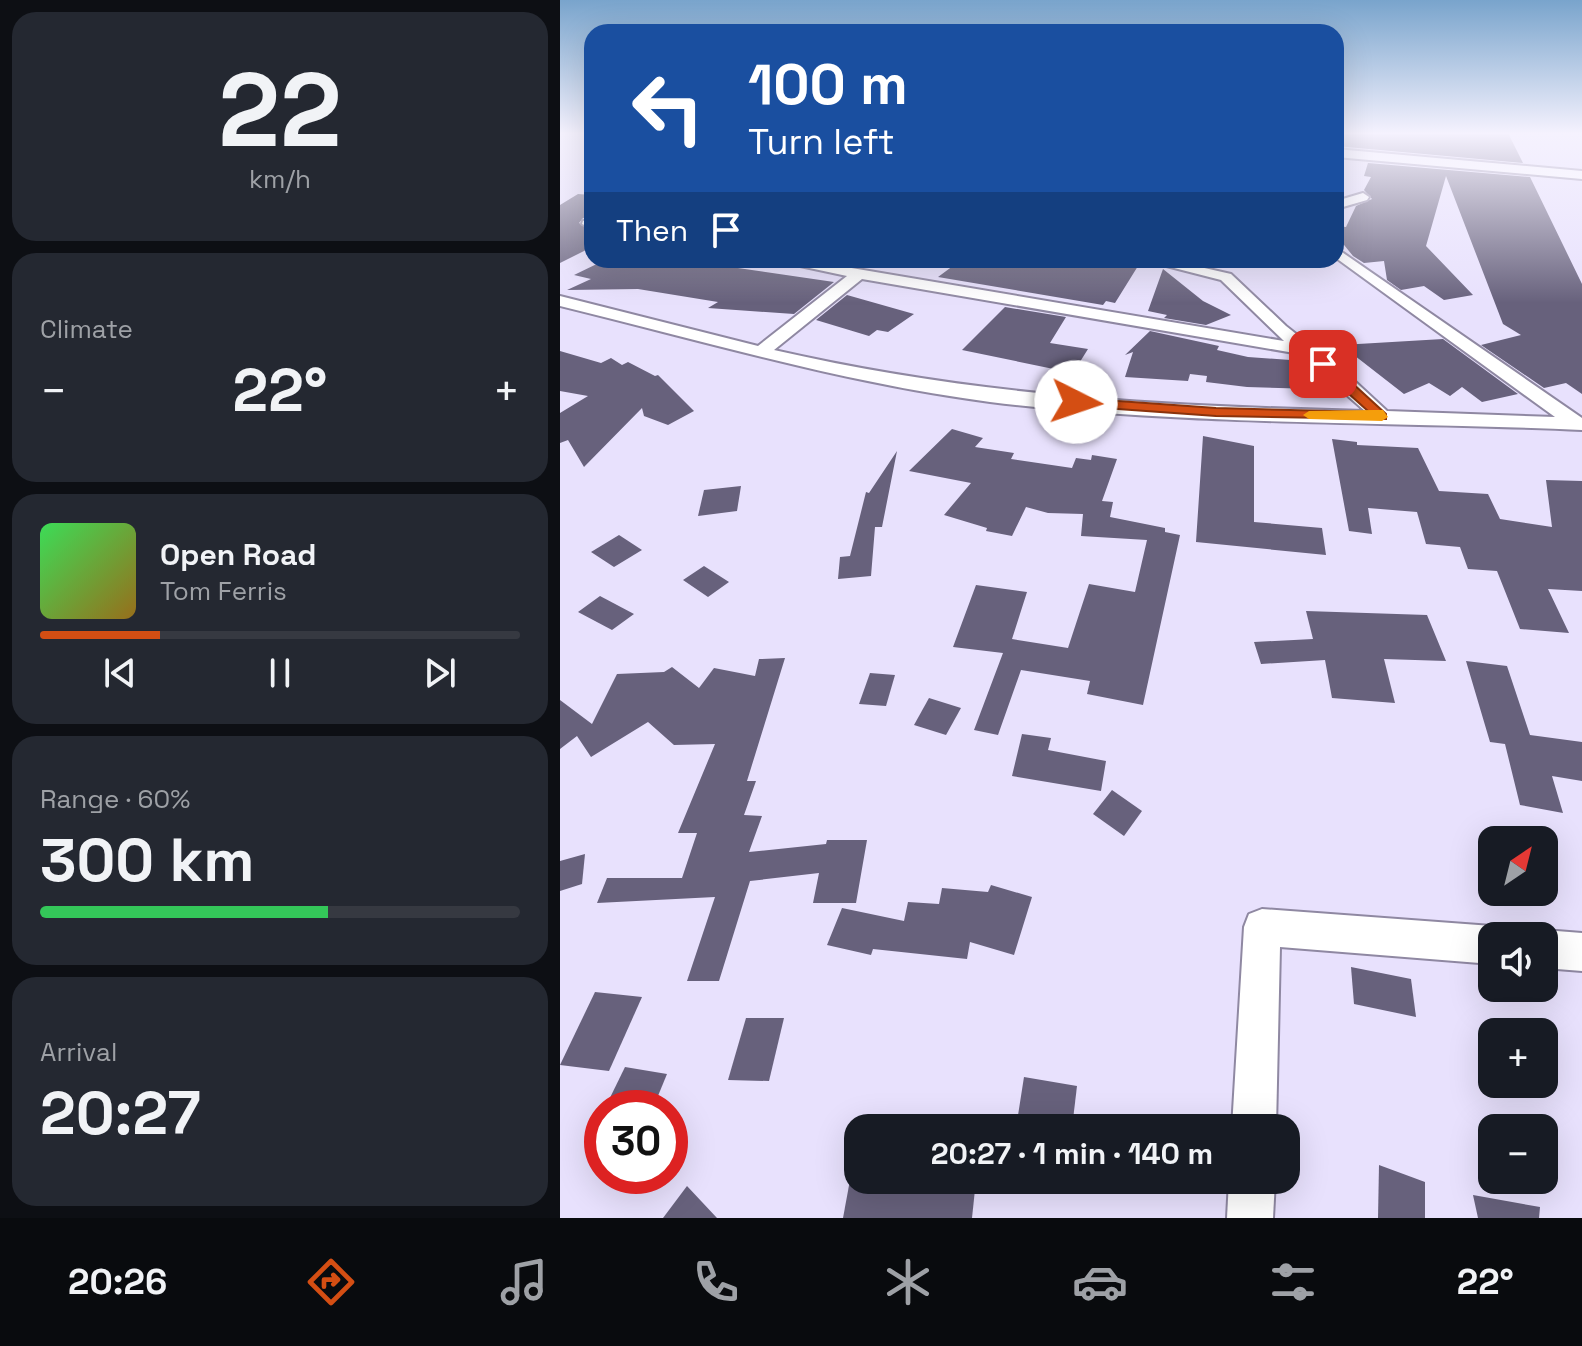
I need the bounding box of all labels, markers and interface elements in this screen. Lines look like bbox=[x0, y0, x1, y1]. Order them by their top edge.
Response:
text: 22 bbox=[218, 44, 342, 176]
text: 100 m bbox=[748, 49, 908, 120]
icon: left bbox=[616, 56, 720, 160]
text: Turn left bbox=[748, 119, 895, 165]
text: km/h bbox=[249, 162, 311, 196]
icon: arrive bbox=[704, 208, 748, 252]
text: Then bbox=[616, 211, 688, 250]
text: Climate bbox=[40, 312, 133, 346]
pin bbox=[1289, 330, 1357, 398]
icon: arrive bbox=[1301, 342, 1345, 386]
text: 22° bbox=[233, 352, 327, 429]
position arrow bbox=[1034, 360, 1118, 444]
text: − bbox=[40, 363, 67, 419]
text: + bbox=[493, 363, 520, 419]
text: Open Road bbox=[160, 535, 316, 574]
text: Tom Ferris bbox=[160, 574, 287, 608]
icon: previous bbox=[98, 651, 142, 695]
icon: pause bbox=[258, 651, 302, 695]
icon: next bbox=[418, 651, 462, 695]
text: Range · 60% bbox=[40, 782, 190, 816]
text: 300 km bbox=[40, 822, 255, 899]
north arrow bbox=[1478, 826, 1558, 906]
map controls bbox=[1478, 826, 1558, 1194]
button: sound bbox=[1478, 922, 1558, 1002]
button: + bbox=[1478, 1018, 1558, 1098]
text: Arrival bbox=[40, 1035, 117, 1069]
text: 20:27 bbox=[40, 1075, 201, 1152]
speed limit sign: 30 bbox=[584, 1090, 688, 1194]
button: − bbox=[1478, 1114, 1558, 1194]
text: 20:27 · 1 min · 140 m bbox=[931, 1134, 1213, 1173]
icon: directions bbox=[303, 1254, 359, 1310]
icon: music bbox=[496, 1254, 552, 1310]
icon: phone bbox=[688, 1254, 744, 1310]
icon: climate bbox=[880, 1254, 936, 1310]
icon: car bbox=[1072, 1254, 1128, 1310]
icon: filters bbox=[1265, 1254, 1321, 1310]
text: 20:26 bbox=[68, 1259, 167, 1305]
text: 22° bbox=[1457, 1259, 1514, 1305]

